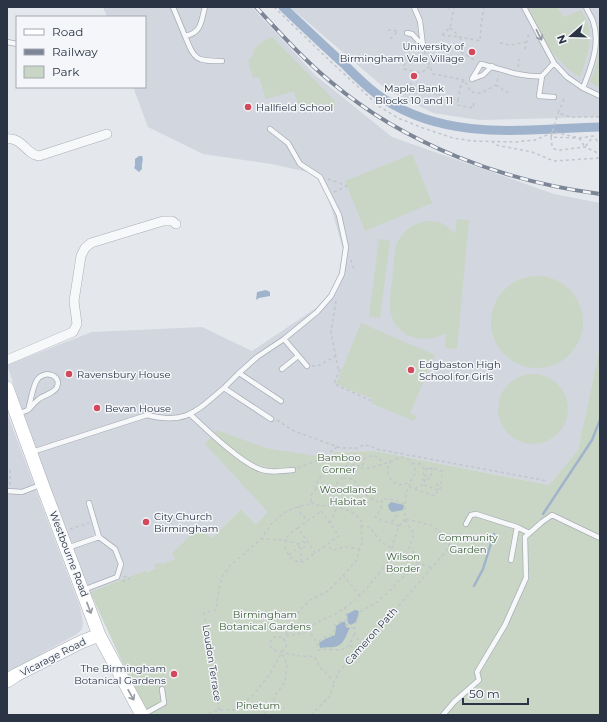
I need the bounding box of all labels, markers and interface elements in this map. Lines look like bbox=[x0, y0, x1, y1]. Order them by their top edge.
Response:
legend bbox=[16, 16, 146, 88]
north arrow bbox=[551, 16, 591, 56]
text: Road bbox=[52, 24, 83, 39]
one-way arrow bbox=[535, 29, 543, 41]
text: N bbox=[554, 33, 570, 46]
place label: University of Birmingham Vale Village bbox=[340, 40, 465, 65]
text: Railway bbox=[52, 44, 98, 59]
marker: University of Birmingham Vale Village bbox=[467, 47, 477, 57]
text: Park bbox=[52, 64, 80, 79]
marker: Maple Bank Blocks 10 and 11 bbox=[409, 71, 419, 81]
place label: Maple Bank Blocks 10 and 11 bbox=[375, 82, 453, 107]
place label: Hallfield School bbox=[256, 101, 333, 114]
marker: Hallfield School bbox=[243, 102, 253, 112]
place label: Edgbaston High School for Girls bbox=[419, 358, 501, 383]
marker: Edgbaston High School for Girls bbox=[406, 365, 416, 375]
place label: Ravensbury House bbox=[77, 368, 170, 381]
marker: Ravensbury House bbox=[64, 369, 74, 379]
place label: Bevan House bbox=[105, 402, 171, 415]
marker: Bevan House bbox=[92, 403, 102, 413]
park label: Bamboo Corner bbox=[317, 451, 361, 476]
park label: Woodlands Habitat bbox=[320, 483, 377, 508]
street label: Westbourne Road bbox=[47, 509, 91, 599]
place label: City Church Birmingham bbox=[154, 510, 218, 535]
marker: City Church Birmingham bbox=[141, 517, 151, 527]
park label: Community Garden bbox=[438, 531, 498, 556]
park label: Wilson Border bbox=[386, 550, 420, 575]
one-way arrow bbox=[86, 601, 94, 613]
street label: Cameron Path bbox=[342, 605, 400, 667]
park label: Birmingham Botanical Gardens bbox=[219, 608, 311, 633]
street label: Loudon Terrace bbox=[200, 624, 224, 702]
street label: Vicarage Road bbox=[18, 635, 88, 679]
place label: The Birmingham Botanical Gardens bbox=[74, 662, 166, 687]
marker: The Birmingham Botanical Gardens bbox=[169, 669, 179, 679]
scale bar bbox=[463, 680, 528, 706]
text: 50 m bbox=[469, 686, 500, 701]
one-way arrow bbox=[128, 688, 135, 700]
park label: Pinetum bbox=[236, 699, 280, 712]

